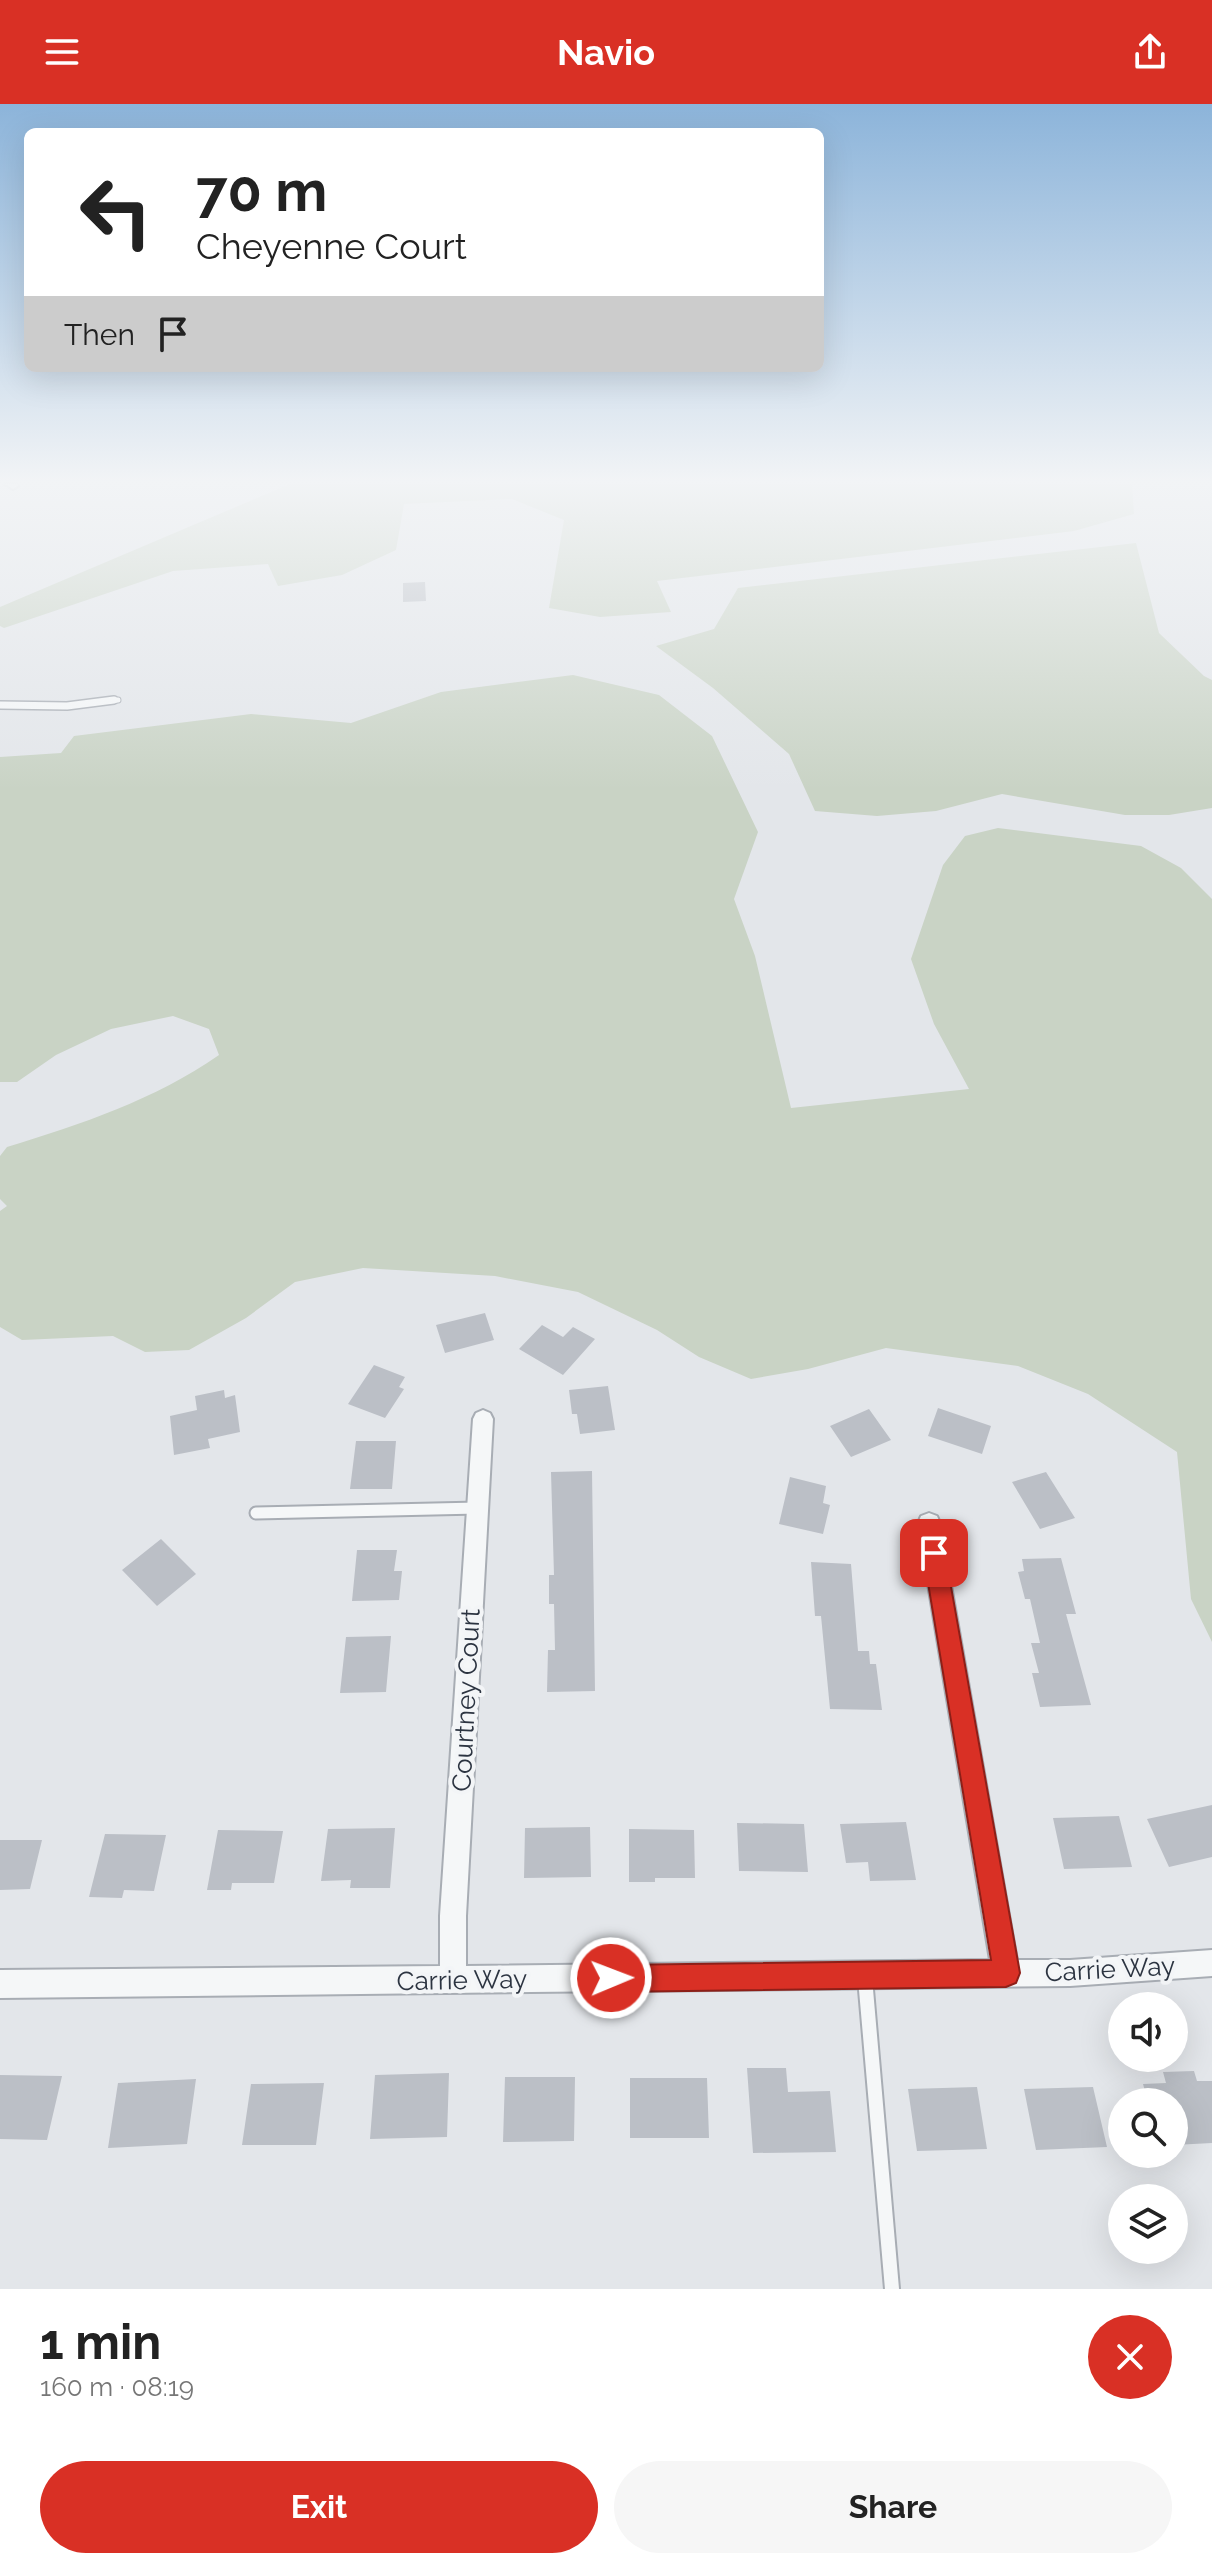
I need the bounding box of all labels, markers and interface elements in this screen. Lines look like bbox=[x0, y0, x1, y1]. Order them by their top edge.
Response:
icon: menu bbox=[40, 30, 84, 74]
icon: share bbox=[1128, 30, 1172, 74]
text: Navio bbox=[557, 31, 655, 73]
text: 70 m bbox=[196, 158, 327, 224]
icon: left bbox=[64, 160, 168, 264]
text: Cheyenne Court bbox=[196, 225, 467, 267]
icon: arrive bbox=[151, 312, 195, 356]
text: Then bbox=[64, 317, 135, 352]
pin bbox=[900, 1519, 968, 1587]
icon: arrive bbox=[912, 1531, 956, 1575]
street label: Courtney Court bbox=[446, 1607, 486, 1792]
position arrow bbox=[569, 1936, 653, 2020]
street label: Carrie Way bbox=[1044, 1951, 1176, 1987]
street label: Carrie Way bbox=[396, 1964, 528, 1996]
map controls bbox=[1108, 1992, 1188, 2264]
button: sound bbox=[1108, 1992, 1188, 2072]
button: search bbox=[1108, 2088, 1188, 2168]
button: layers bbox=[1108, 2184, 1188, 2264]
text: 1 min bbox=[40, 2314, 161, 2370]
button: close bbox=[1088, 2315, 1172, 2399]
text: 160 m · 08:19 bbox=[40, 2372, 194, 2402]
button: Exit bbox=[40, 2461, 598, 2553]
button: Share bbox=[614, 2461, 1172, 2553]

